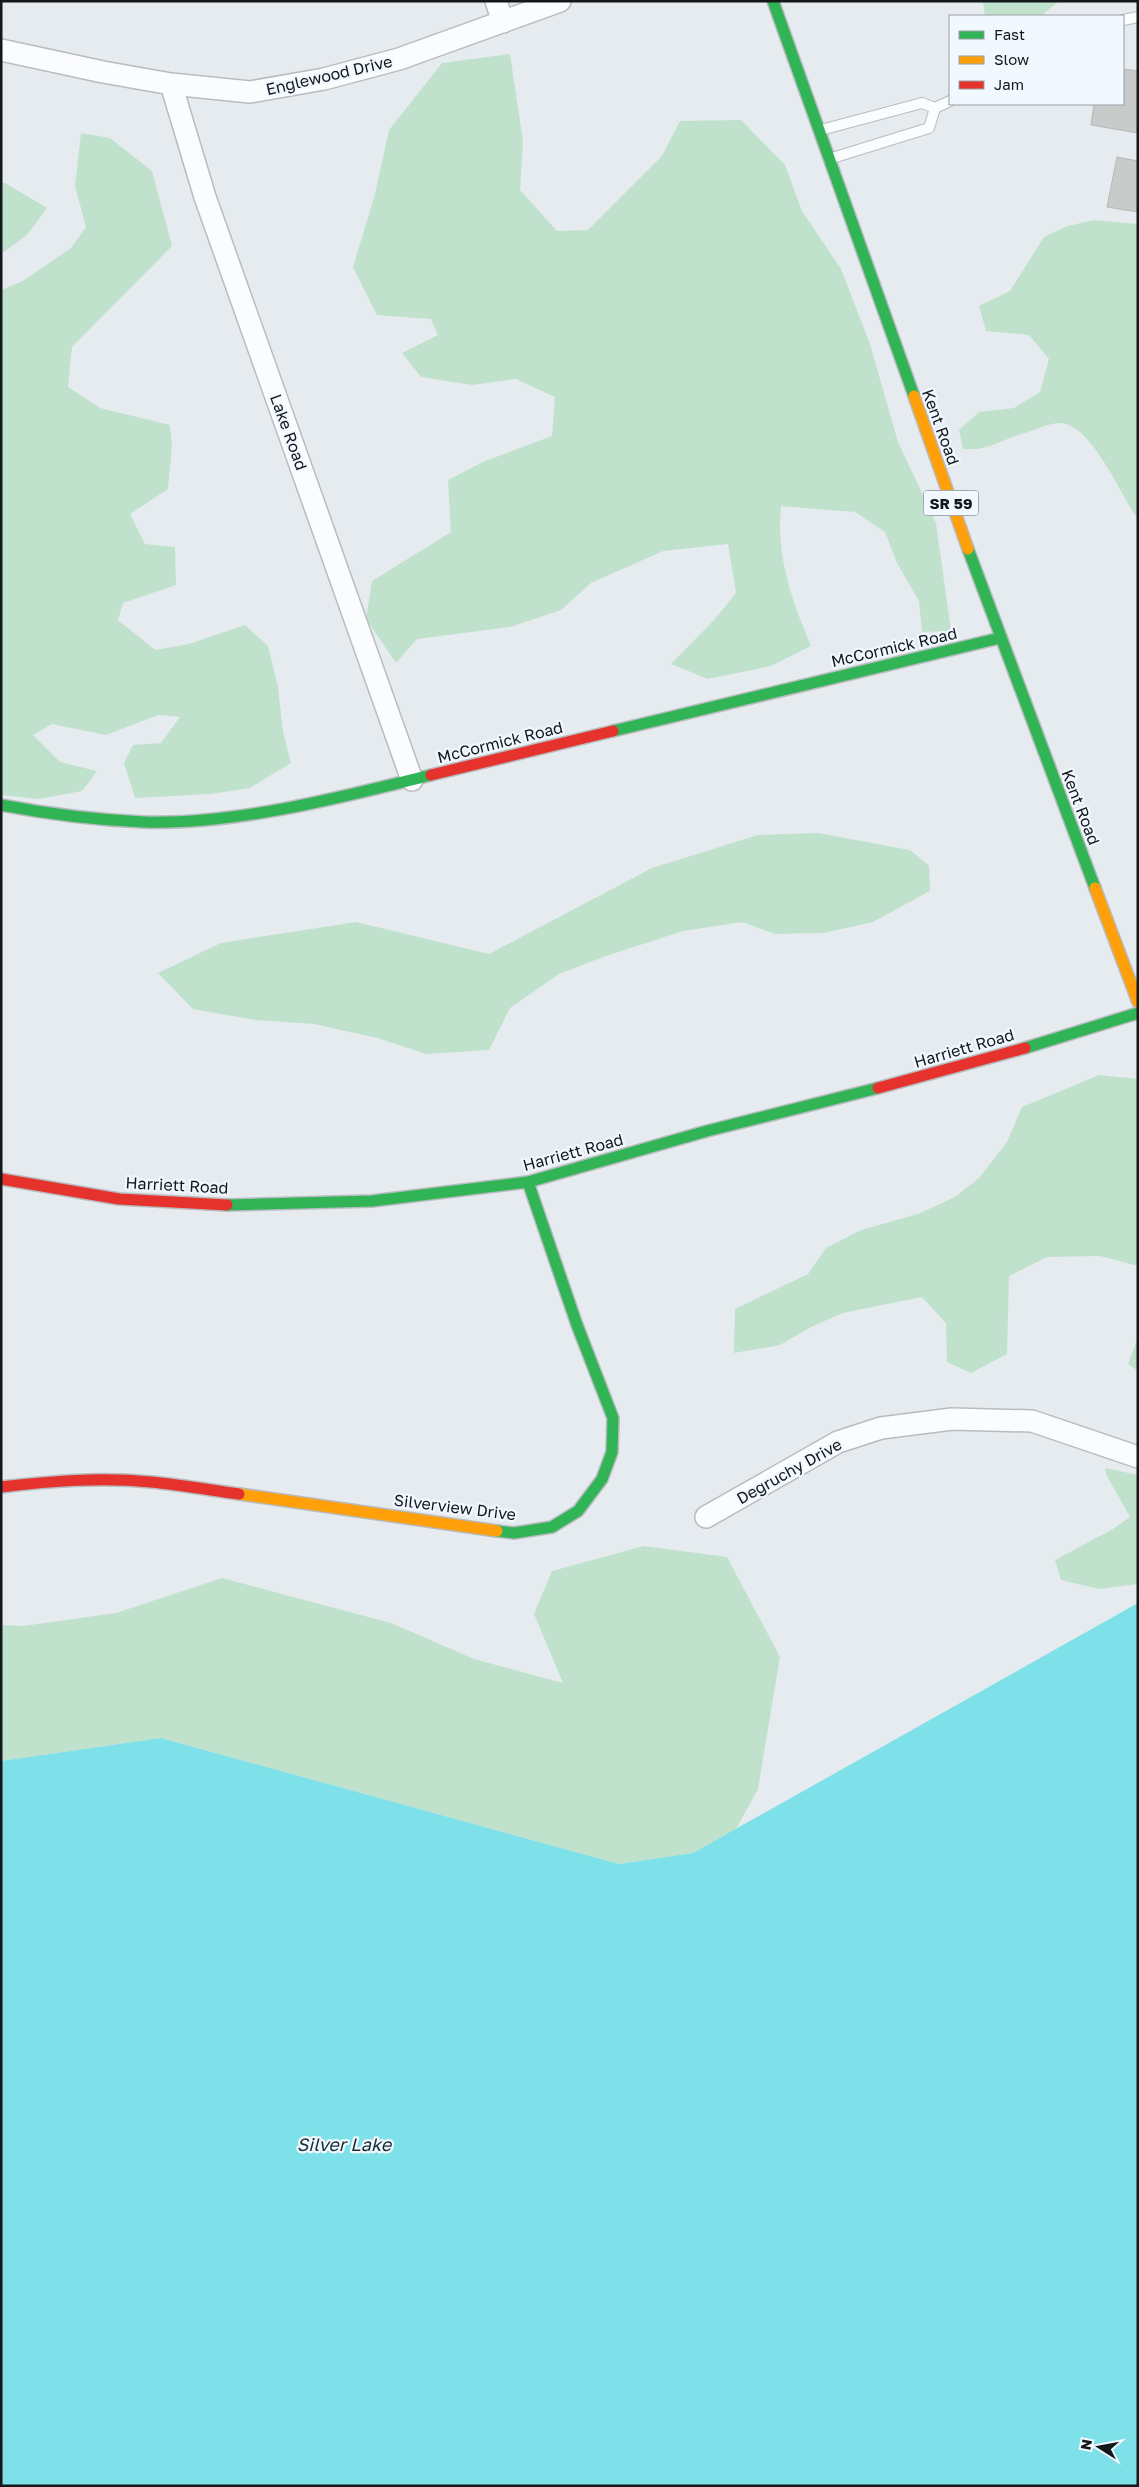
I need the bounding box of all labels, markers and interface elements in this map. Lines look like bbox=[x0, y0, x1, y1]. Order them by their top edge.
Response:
legend bbox=[949, 15, 1124, 105]
text: Fast bbox=[994, 25, 1025, 43]
text: Slow bbox=[994, 50, 1029, 68]
street label: Englewood Drive bbox=[264, 51, 394, 99]
text: Jam bbox=[994, 75, 1024, 93]
street label: Kent Road bbox=[918, 386, 964, 468]
street label: Lake Road bbox=[266, 391, 312, 473]
road number: SR 59 bbox=[924, 490, 978, 516]
street label: McCormick Road bbox=[829, 623, 959, 671]
street label: McCormick Road bbox=[435, 717, 565, 767]
street label: Kent Road bbox=[1057, 766, 1105, 848]
street label: Harriett Road bbox=[912, 1024, 1016, 1072]
street label: Harriett Road bbox=[521, 1129, 625, 1175]
street label: Harriett Road bbox=[125, 1172, 229, 1198]
street label: Degruchy Drive bbox=[733, 1434, 845, 1508]
street label: Silverview Drive bbox=[393, 1490, 517, 1524]
water label: Silver Lake bbox=[297, 2133, 393, 2155]
north arrow bbox=[1074, 2422, 1124, 2472]
text: N bbox=[1076, 2438, 1095, 2451]

